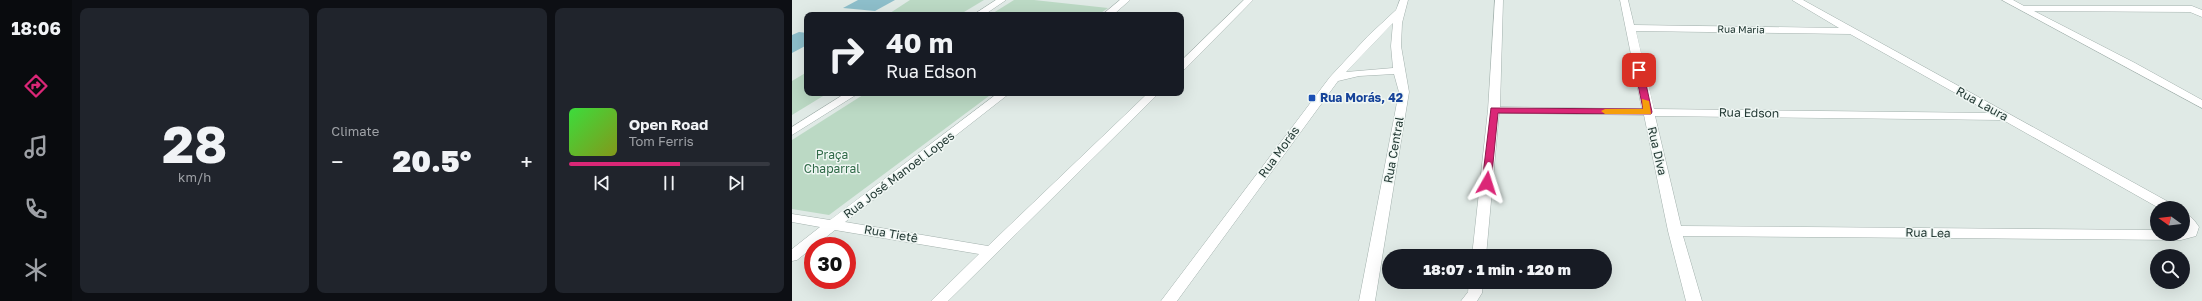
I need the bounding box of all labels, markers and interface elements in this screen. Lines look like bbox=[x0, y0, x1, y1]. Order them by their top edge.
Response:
text: 18:06 bbox=[11, 17, 61, 39]
street label: Rua Maria bbox=[1717, 23, 1765, 35]
text: 40 m bbox=[886, 26, 953, 59]
icon: right bbox=[820, 28, 872, 80]
pin bbox=[1622, 53, 1656, 87]
icon: arrive bbox=[1628, 59, 1650, 81]
text: Rua Edson bbox=[886, 60, 977, 82]
icon: directions bbox=[22, 72, 50, 100]
street label: Rua Laura bbox=[1954, 83, 2011, 124]
place label: Rua Morás, 42 bbox=[1320, 90, 1403, 105]
marker: Rua Morás, 42 bbox=[1307, 93, 1317, 103]
street label: Rua Edson bbox=[1719, 104, 1779, 121]
text: 28 bbox=[162, 112, 227, 174]
text: Open Road bbox=[629, 115, 708, 133]
street label: Rua Central bbox=[1380, 115, 1407, 184]
text: Climate bbox=[331, 123, 379, 139]
street label: Rua Morás bbox=[1255, 123, 1302, 180]
street label: Rua Diva bbox=[1645, 125, 1670, 177]
street label: Rua José Manoel Lopes bbox=[840, 128, 957, 221]
icon: music bbox=[22, 133, 50, 161]
text: Tom Ferris bbox=[629, 133, 694, 149]
text: 20.5° bbox=[393, 143, 471, 179]
park label: Praça Chaparral bbox=[804, 147, 860, 176]
text: − bbox=[331, 148, 343, 175]
text: + bbox=[521, 148, 533, 175]
position arrow bbox=[1466, 162, 1508, 204]
text: km/h bbox=[178, 169, 211, 185]
icon: previous bbox=[591, 172, 613, 194]
icon: pause bbox=[658, 172, 680, 194]
icon: next bbox=[725, 172, 747, 194]
icon: phone bbox=[22, 195, 50, 223]
north arrow bbox=[2150, 201, 2190, 241]
map controls bbox=[2150, 201, 2190, 289]
street label: Rua Tietê bbox=[863, 221, 919, 246]
street label: Rua Lea bbox=[1905, 225, 1951, 240]
speed limit sign: 30 bbox=[804, 237, 856, 289]
button: search bbox=[2150, 249, 2190, 289]
icon: climate bbox=[22, 256, 50, 284]
text: 18:07 · 1 min · 120 m bbox=[1423, 260, 1571, 278]

